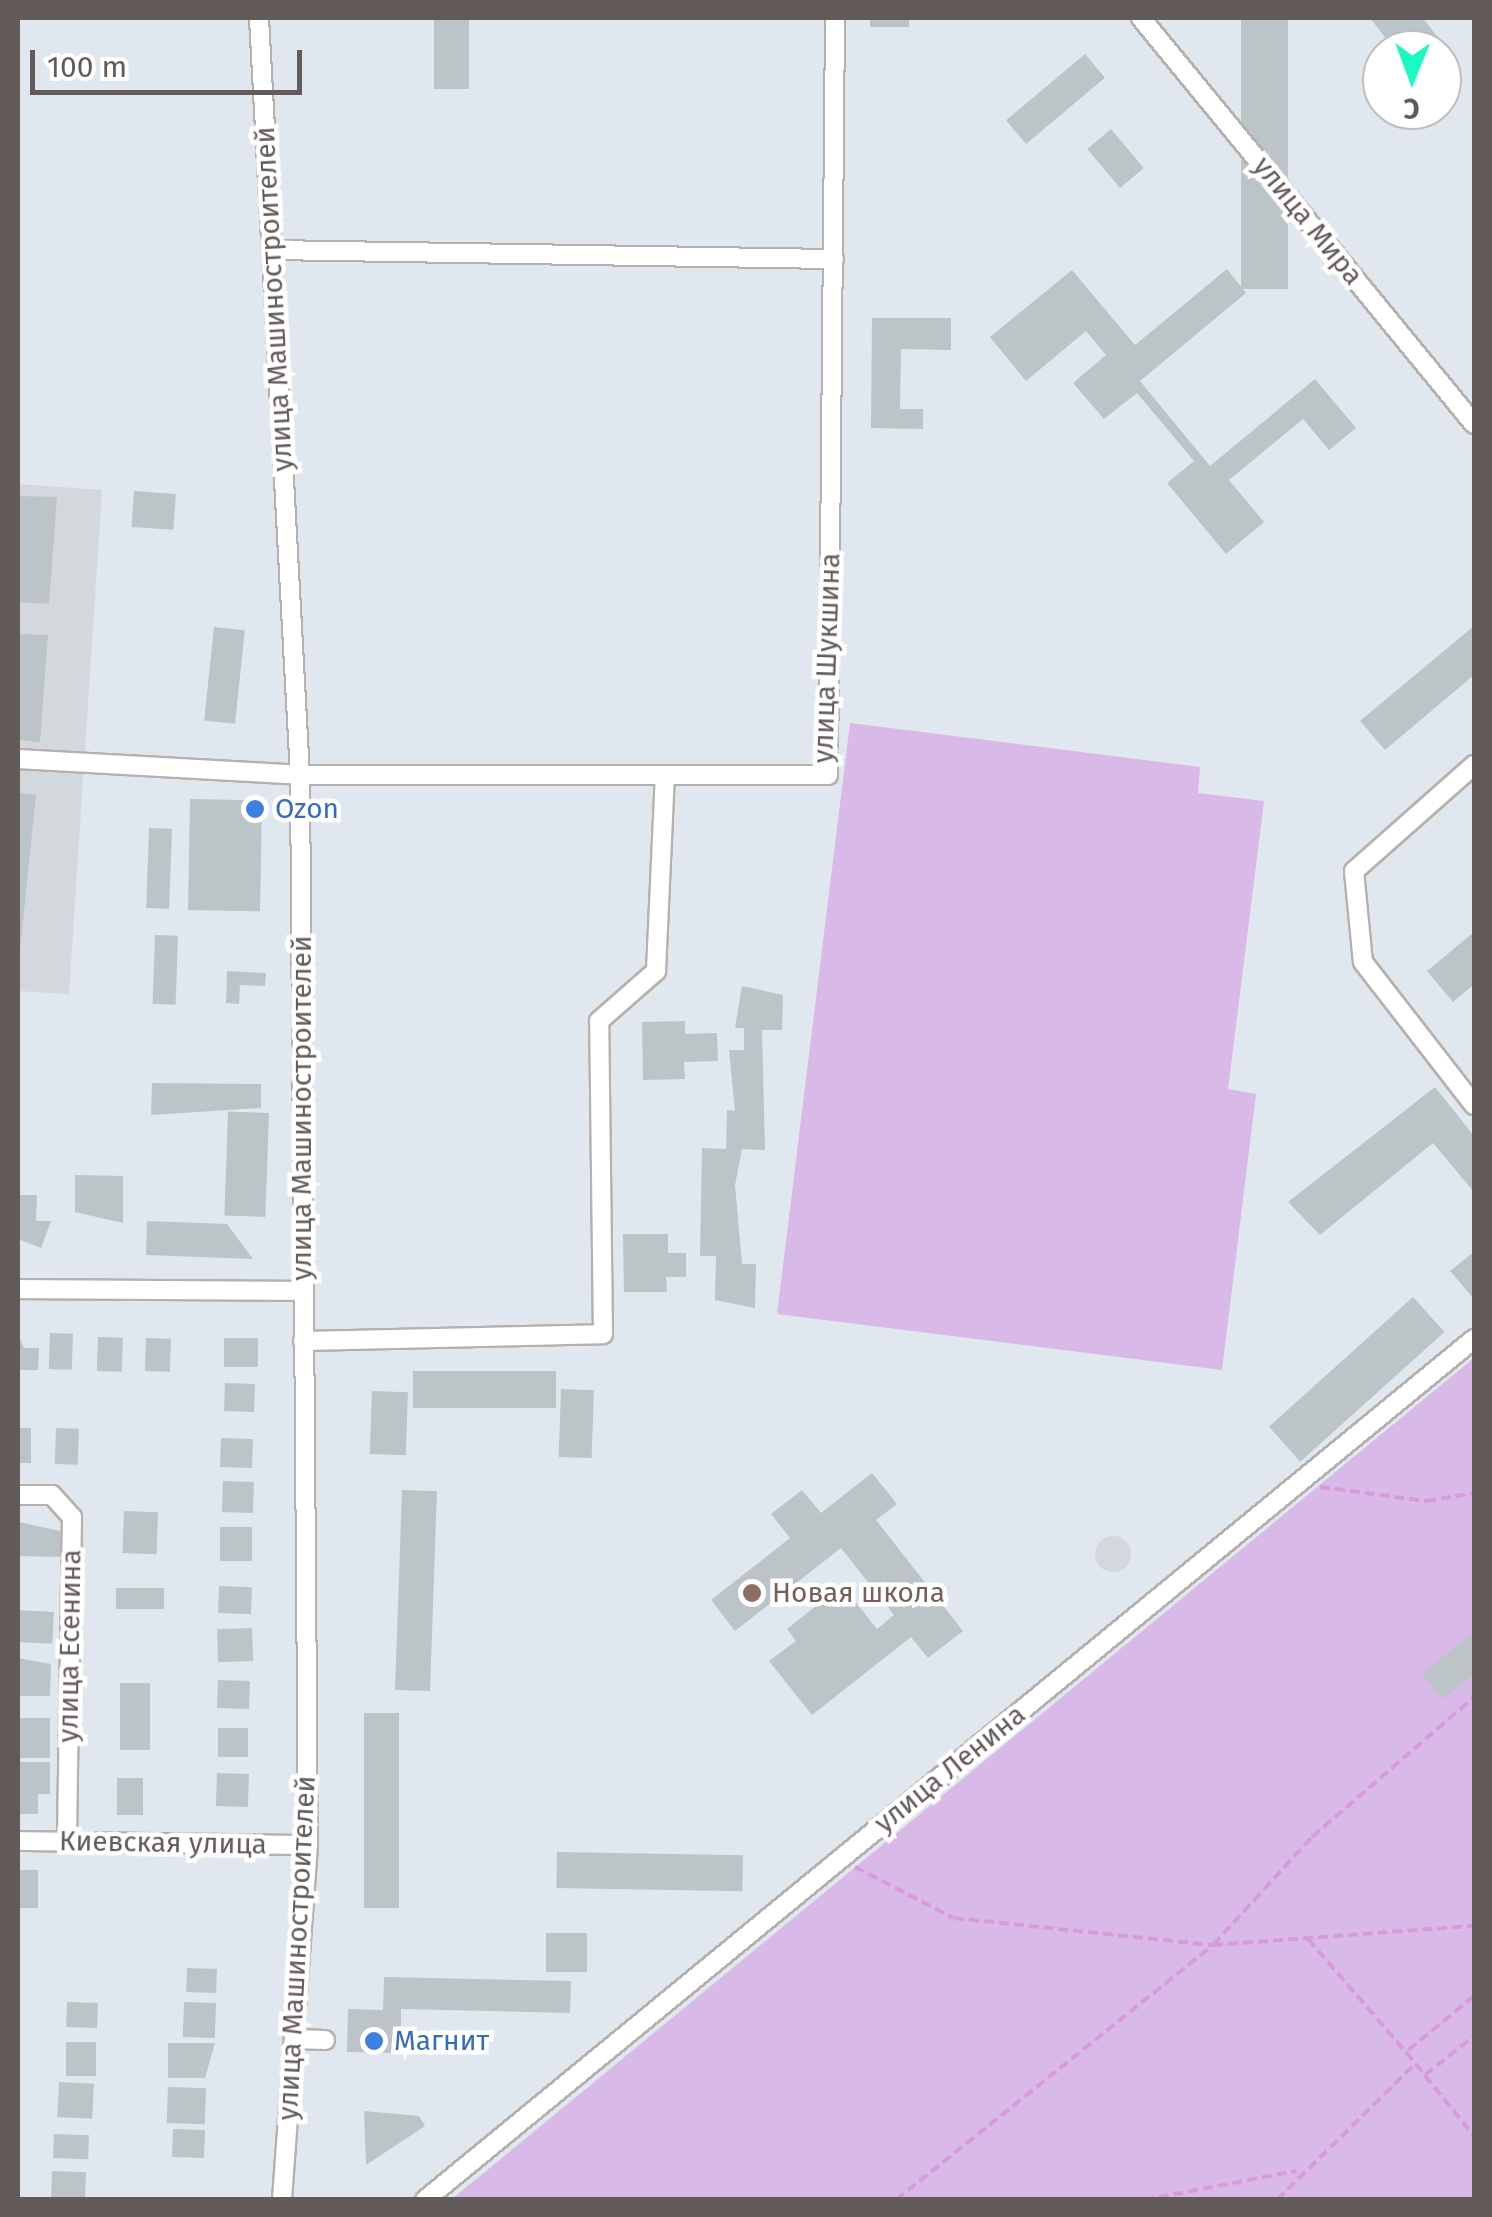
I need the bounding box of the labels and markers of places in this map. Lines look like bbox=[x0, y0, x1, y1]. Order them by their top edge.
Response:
place label: Ozon bbox=[275, 792, 339, 826]
marker: Ozon bbox=[244, 798, 266, 820]
place label: Новая школа bbox=[772, 1576, 945, 1610]
marker: Новая школа bbox=[741, 1582, 763, 1604]
place label: Магнит bbox=[394, 2024, 489, 2058]
marker: Магнит bbox=[363, 2030, 385, 2052]

